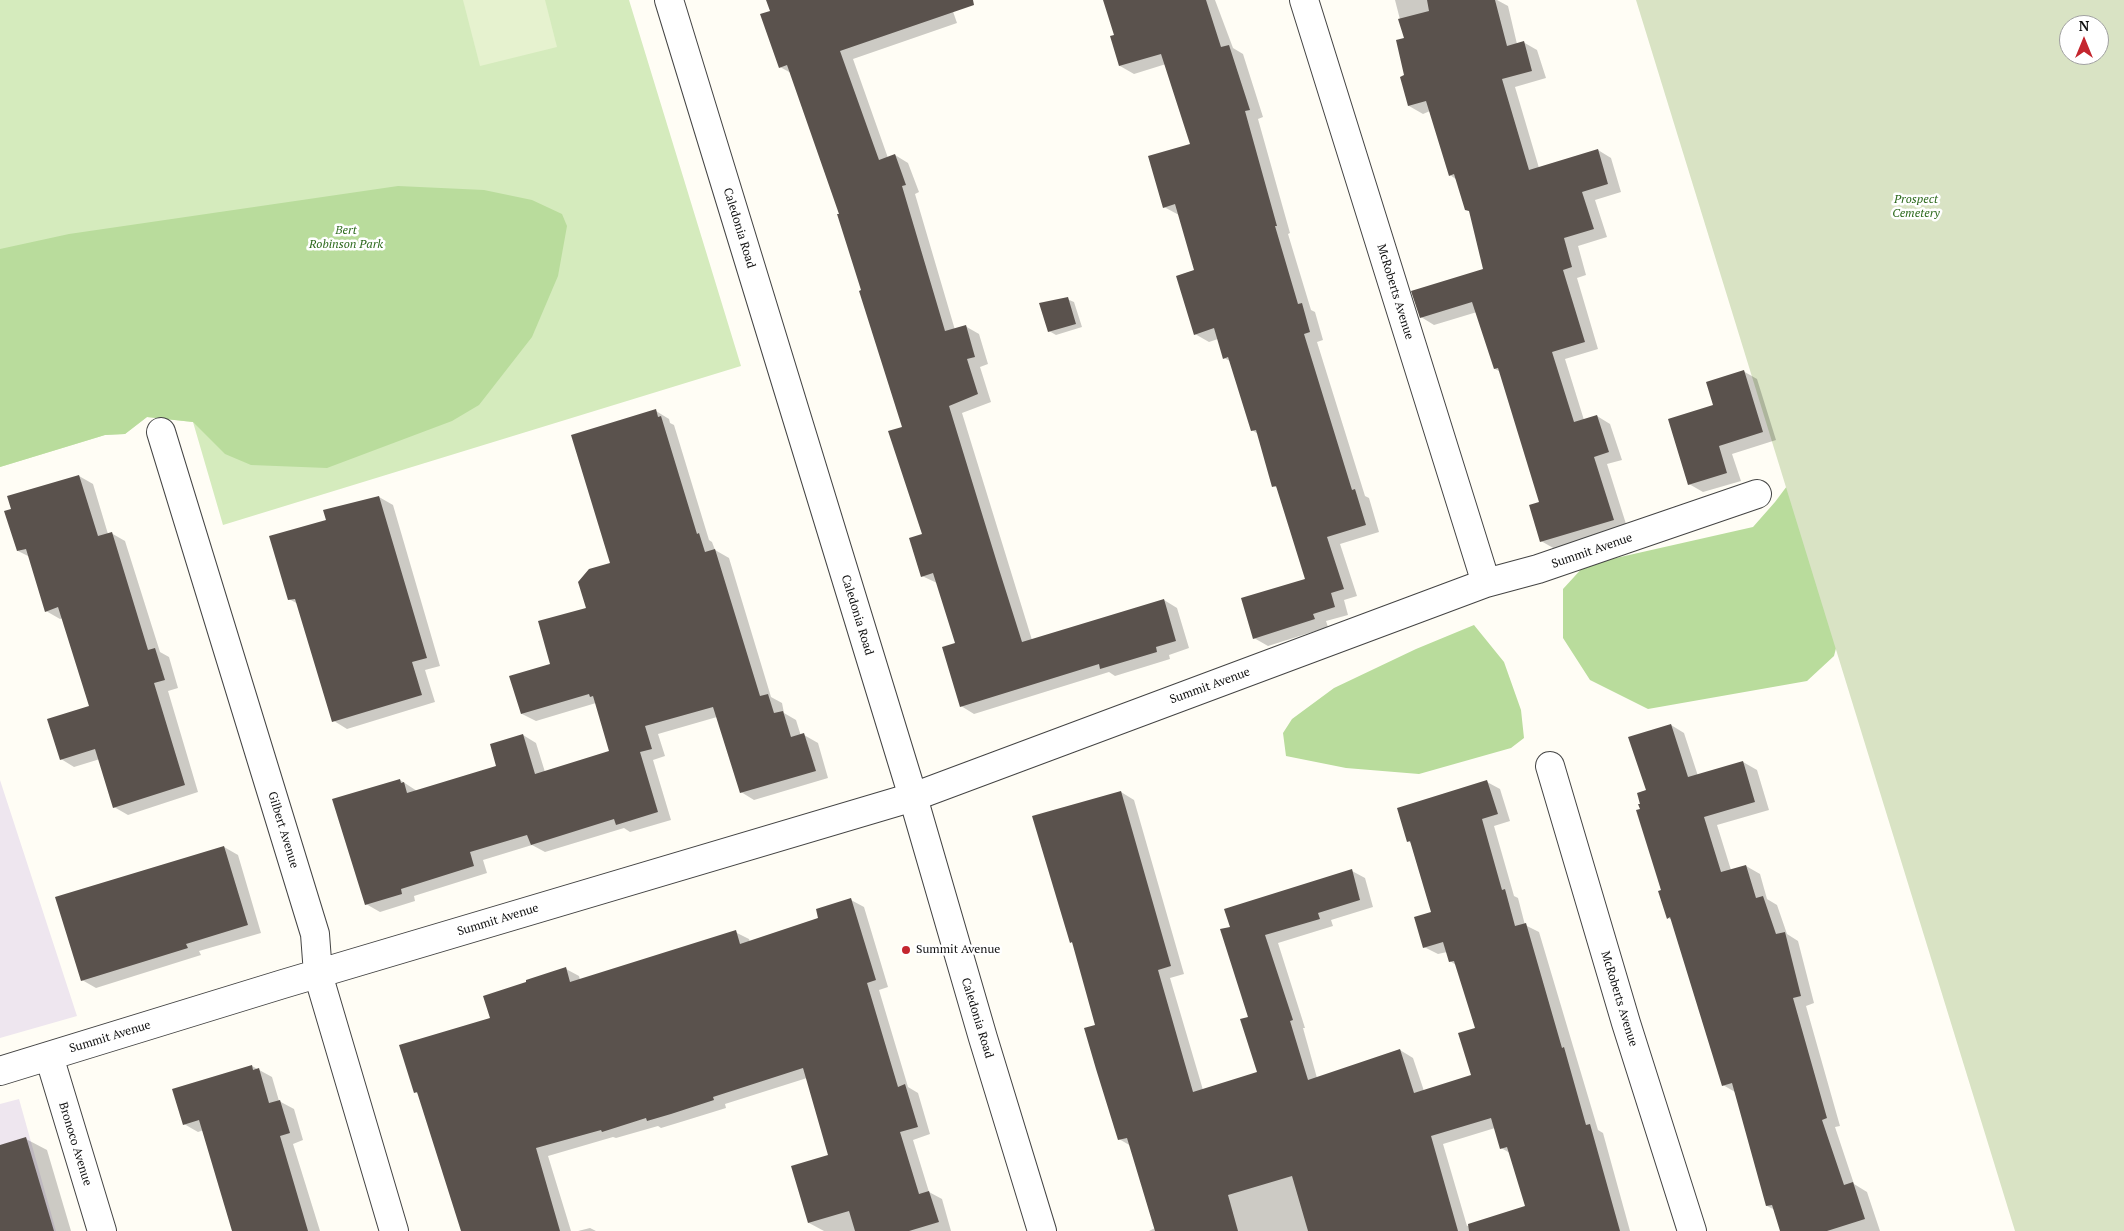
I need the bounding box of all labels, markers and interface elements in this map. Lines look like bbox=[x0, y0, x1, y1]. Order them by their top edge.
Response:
north arrow bbox=[2059, 15, 2109, 65]
text: N bbox=[2079, 16, 2089, 35]
street label: Caledonia Road bbox=[720, 186, 758, 270]
park label: Prospect Cemetery bbox=[1892, 193, 1940, 221]
park label: Bert Robinson Park bbox=[309, 224, 383, 252]
street label: McRoberts Avenue bbox=[1374, 243, 1416, 341]
street label: Summit Avenue bbox=[1550, 530, 1634, 572]
street label: Caledonia Road bbox=[838, 573, 876, 657]
street label: Summit Avenue bbox=[1168, 665, 1252, 707]
street label: Gilbert Avenue bbox=[265, 790, 301, 870]
street label: Summit Avenue bbox=[456, 901, 540, 939]
place label: Summit Avenue bbox=[916, 943, 1000, 957]
marker: Summit Avenue bbox=[900, 944, 912, 956]
street label: McRoberts Avenue bbox=[1598, 950, 1640, 1048]
street label: Caledonia Road bbox=[958, 976, 996, 1060]
street label: Summit Avenue bbox=[68, 1018, 152, 1056]
street label: Bronoco Avenue bbox=[55, 1100, 95, 1188]

